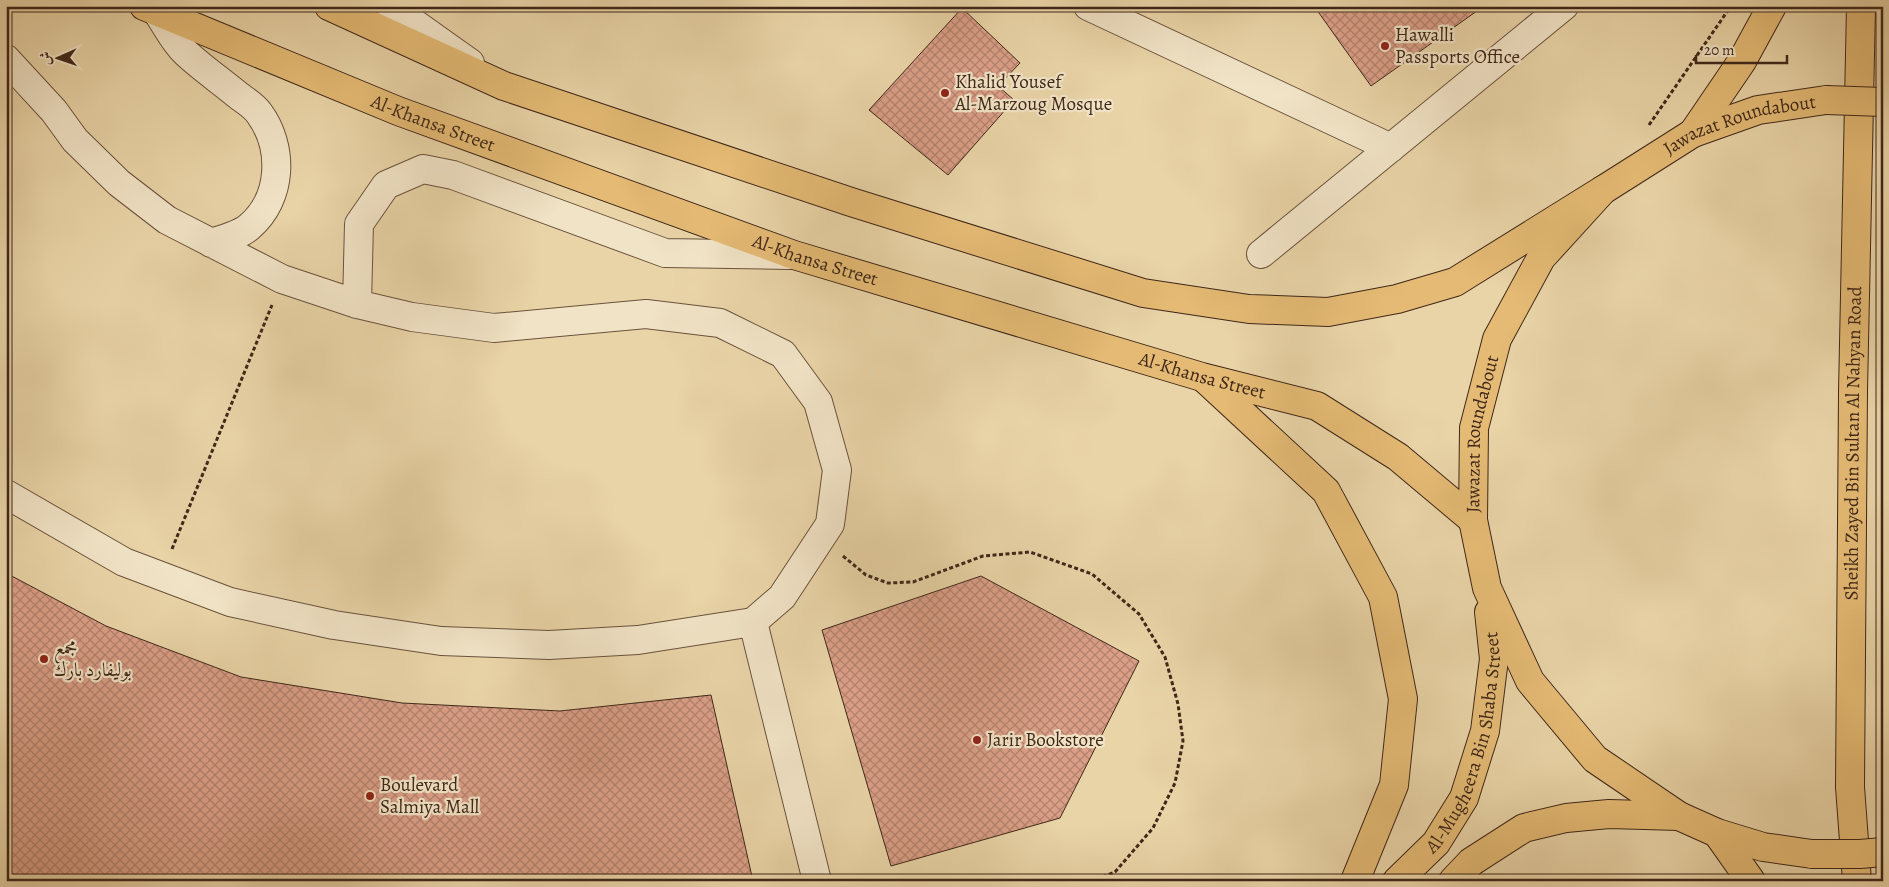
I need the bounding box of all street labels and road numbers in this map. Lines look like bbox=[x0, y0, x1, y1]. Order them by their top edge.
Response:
street label: Al-Khansa Street bbox=[366, 88, 499, 158]
street label: Jawazat Roundabout bbox=[1658, 89, 1817, 161]
street label: Al-Khansa Street bbox=[748, 228, 881, 292]
street label: Sheikh Zayed Bin Sultan Al Nahyan Road bbox=[1838, 285, 1868, 600]
street label: Al-Khansa Street bbox=[1135, 346, 1268, 406]
street label: Jawazat Roundabout bbox=[1460, 352, 1505, 513]
street label: Al-Mugheera Bin Shaba Street bbox=[1419, 630, 1507, 860]

